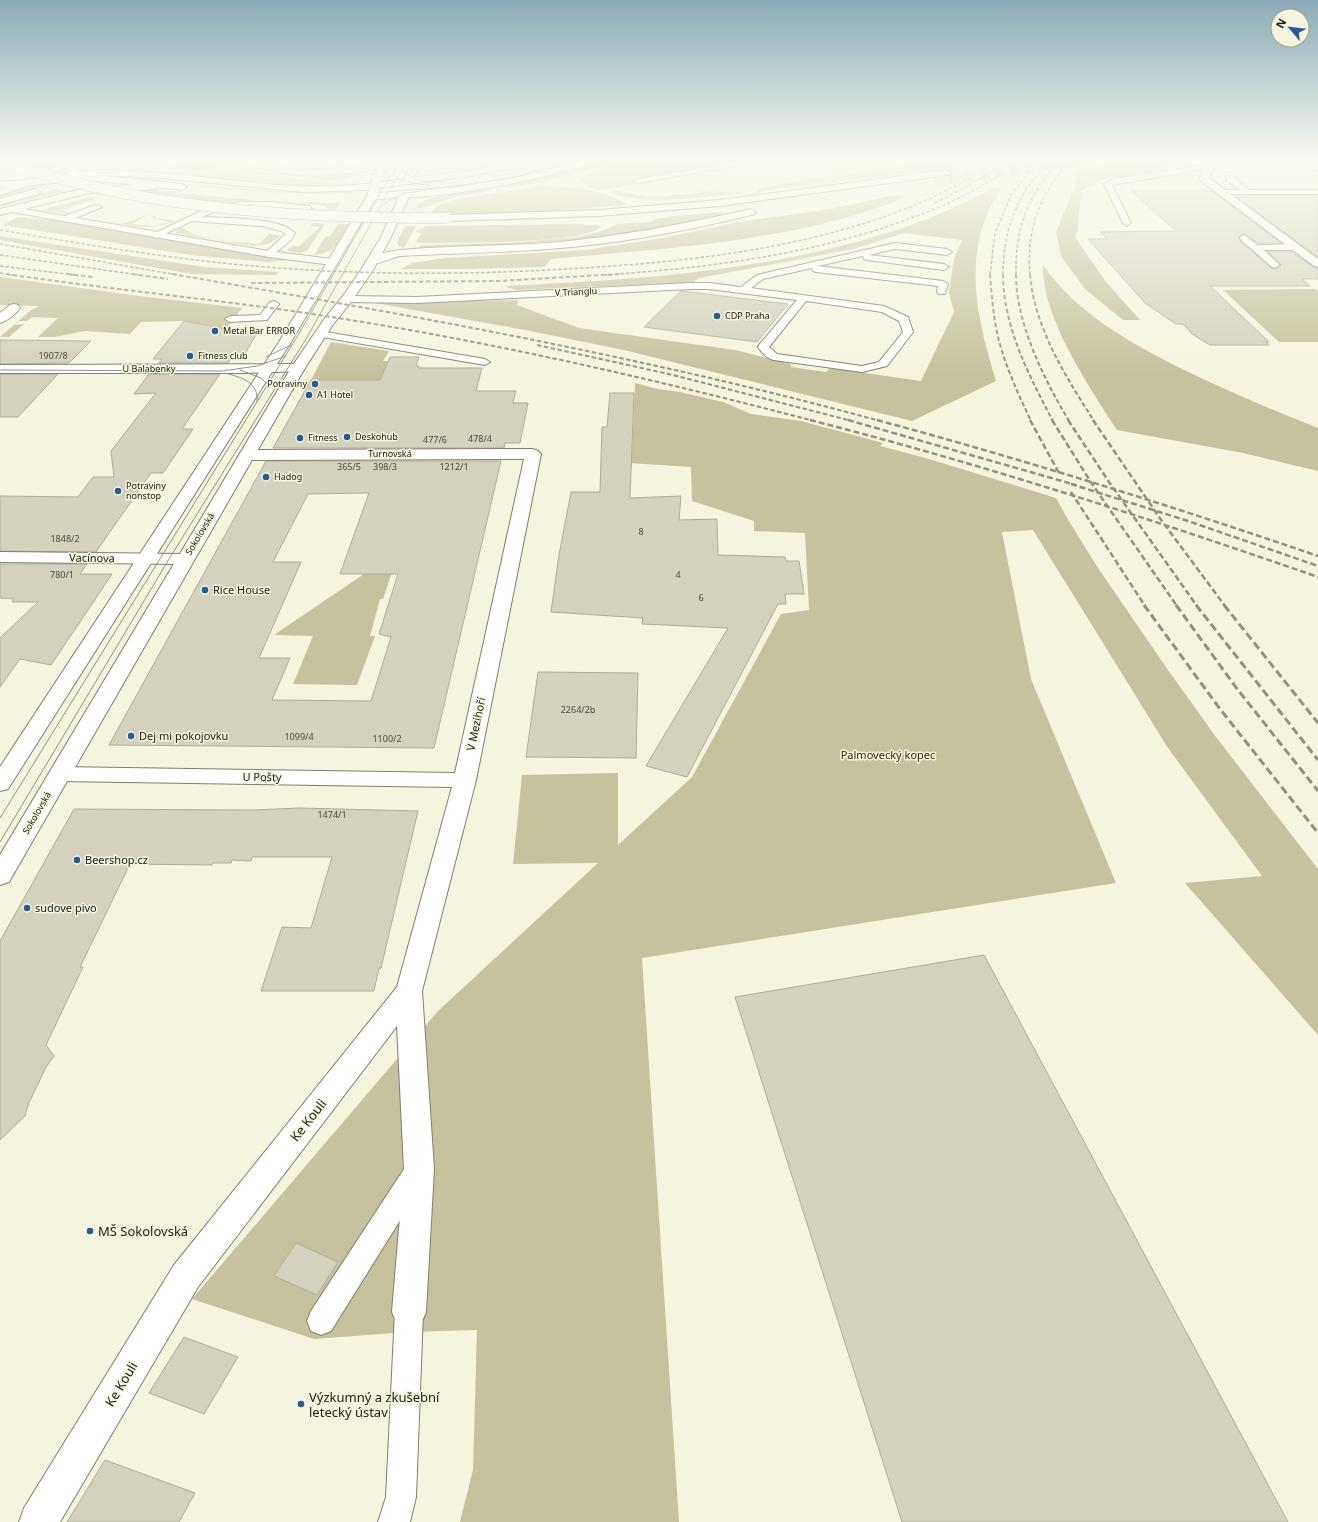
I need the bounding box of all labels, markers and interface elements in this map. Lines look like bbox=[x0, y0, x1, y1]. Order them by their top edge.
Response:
north arrow bbox=[1270, 8, 1310, 48]
text: N bbox=[1272, 16, 1289, 31]
street label: V Trianglu bbox=[554, 284, 597, 299]
place label: CDP Praha bbox=[725, 309, 770, 322]
marker: CDP Praha bbox=[712, 311, 722, 321]
place label: Metal Bar ERROR bbox=[223, 324, 295, 337]
marker: Metal Bar ERROR bbox=[210, 326, 220, 336]
house number: 1907/8 bbox=[38, 349, 68, 362]
place label: Fitness club bbox=[198, 349, 248, 362]
marker: Fitness club bbox=[185, 351, 195, 361]
street label: U Balabenky bbox=[123, 362, 176, 375]
place label: Potraviny bbox=[267, 377, 307, 390]
marker: Potraviny bbox=[310, 379, 320, 389]
place label: A1 Hotel bbox=[317, 388, 353, 401]
marker: A1 Hotel bbox=[304, 390, 314, 400]
place label: Deskohub bbox=[355, 430, 398, 443]
place label: Fitness bbox=[308, 431, 338, 444]
marker: Deskohub bbox=[342, 432, 352, 442]
house number: 478/4 bbox=[468, 432, 492, 445]
marker: Fitness bbox=[295, 433, 305, 443]
house number: 477/6 bbox=[423, 433, 447, 446]
street label: Turnovská bbox=[368, 447, 412, 460]
house number: 365/5 bbox=[337, 460, 361, 473]
house number: 398/3 bbox=[373, 460, 397, 473]
house number: 1212/1 bbox=[439, 460, 469, 473]
place label: Hadog bbox=[274, 470, 302, 483]
marker: Hadog bbox=[261, 472, 271, 482]
place label: Potraviny nonstop bbox=[126, 479, 166, 502]
marker: Potraviny nonstop bbox=[113, 486, 123, 496]
street label: Sokolovská bbox=[182, 510, 217, 557]
house number: 8 bbox=[638, 525, 644, 538]
house number: 1848/2 bbox=[50, 532, 80, 545]
street label: Vacínova bbox=[69, 550, 115, 565]
house number: 780/1 bbox=[50, 568, 74, 581]
house number: 4 bbox=[675, 568, 681, 581]
place label: Rice House bbox=[213, 582, 270, 597]
marker: Rice House bbox=[200, 585, 210, 595]
house number: 6 bbox=[698, 591, 704, 604]
street label: V Mezihoří bbox=[463, 695, 489, 752]
house number: 2264/2b bbox=[561, 703, 596, 716]
place label: Dej mi pokojovku bbox=[139, 728, 228, 743]
house number: 1099/4 bbox=[284, 730, 314, 743]
marker: Dej mi pokojovku bbox=[126, 731, 136, 741]
house number: 1100/2 bbox=[372, 732, 402, 745]
park label: Palmovecký kopec bbox=[841, 747, 935, 762]
street label: U Pošty bbox=[242, 769, 282, 784]
street label: Sokolovská bbox=[19, 789, 54, 836]
house number: 1474/1 bbox=[317, 808, 347, 821]
place label: Beershop.cz bbox=[85, 852, 148, 867]
marker: Beershop.cz bbox=[72, 855, 82, 865]
place label: sudove pivo bbox=[35, 900, 97, 915]
marker: sudove pivo bbox=[22, 903, 32, 913]
street label: Ke Kouli bbox=[286, 1095, 330, 1145]
place label: MŠ Sokolovská bbox=[98, 1222, 188, 1240]
marker: MŠ Sokolovská bbox=[85, 1226, 95, 1236]
street label: Ke Kouli bbox=[101, 1358, 141, 1410]
place label: Výzkumný a zkušební letecký ústav bbox=[309, 1388, 440, 1421]
marker: Výzkumný a zkušební letecký ústav bbox=[296, 1399, 306, 1409]

